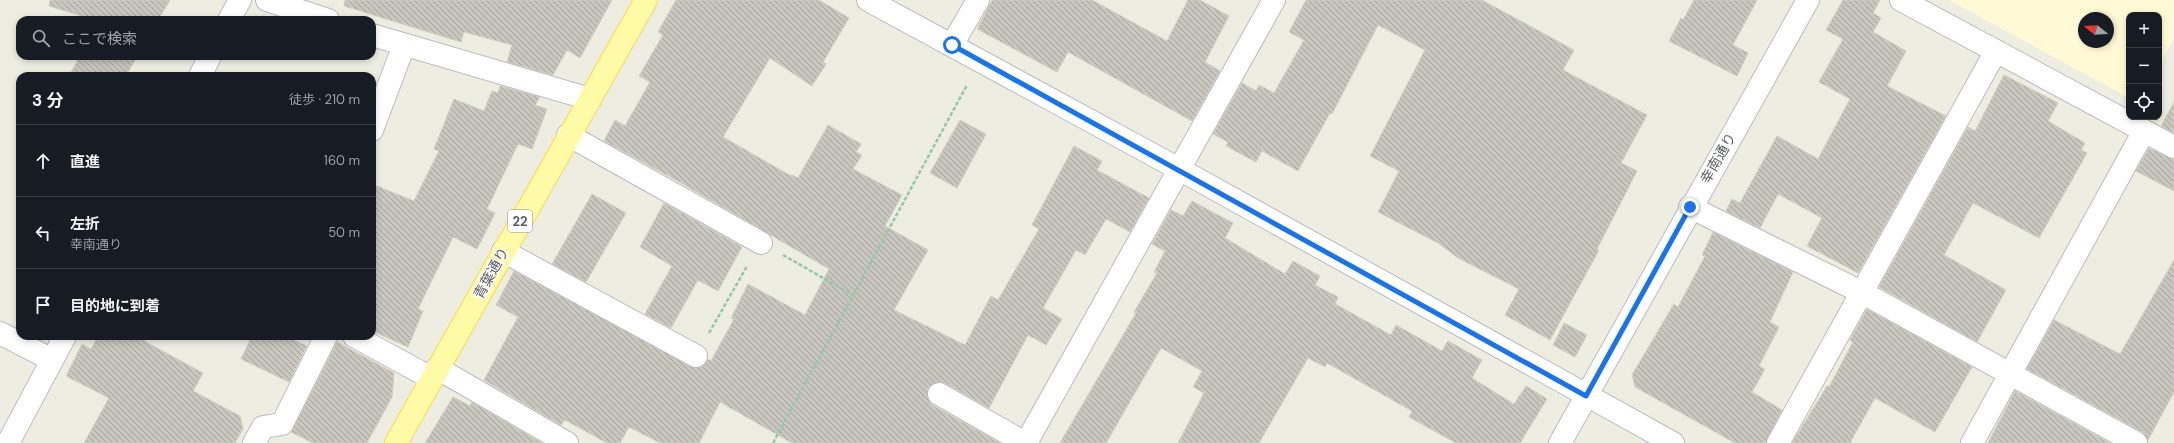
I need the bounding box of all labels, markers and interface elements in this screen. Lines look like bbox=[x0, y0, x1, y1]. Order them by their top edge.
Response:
north arrow bbox=[2078, 12, 2114, 48]
map controls bbox=[2126, 12, 2162, 120]
button: + bbox=[2126, 12, 2162, 48]
search box bbox=[16, 16, 376, 60]
icon: search bbox=[30, 27, 52, 49]
text: ここで検索 bbox=[62, 29, 137, 49]
route start bbox=[943, 36, 961, 54]
button: − bbox=[2126, 48, 2162, 84]
button: locate bbox=[2126, 84, 2162, 120]
text: 3 分 bbox=[32, 89, 63, 111]
text: 徒歩 · 210 m bbox=[289, 91, 360, 108]
street label: 幸南通り bbox=[1696, 129, 1740, 187]
icon: ahead bbox=[32, 150, 54, 172]
text: 直進 bbox=[70, 152, 100, 172]
text: 160 m bbox=[324, 152, 360, 169]
route end bbox=[1681, 198, 1699, 216]
road number: 22 bbox=[508, 210, 532, 232]
text: 左折 bbox=[70, 214, 100, 234]
icon: left bbox=[32, 222, 54, 244]
text: 50 m bbox=[328, 224, 360, 241]
text: 幸南通り bbox=[70, 236, 122, 253]
street label: 青葉通り bbox=[470, 244, 512, 302]
icon: arrive bbox=[32, 294, 54, 316]
text: 目的地に到着 bbox=[70, 296, 160, 316]

